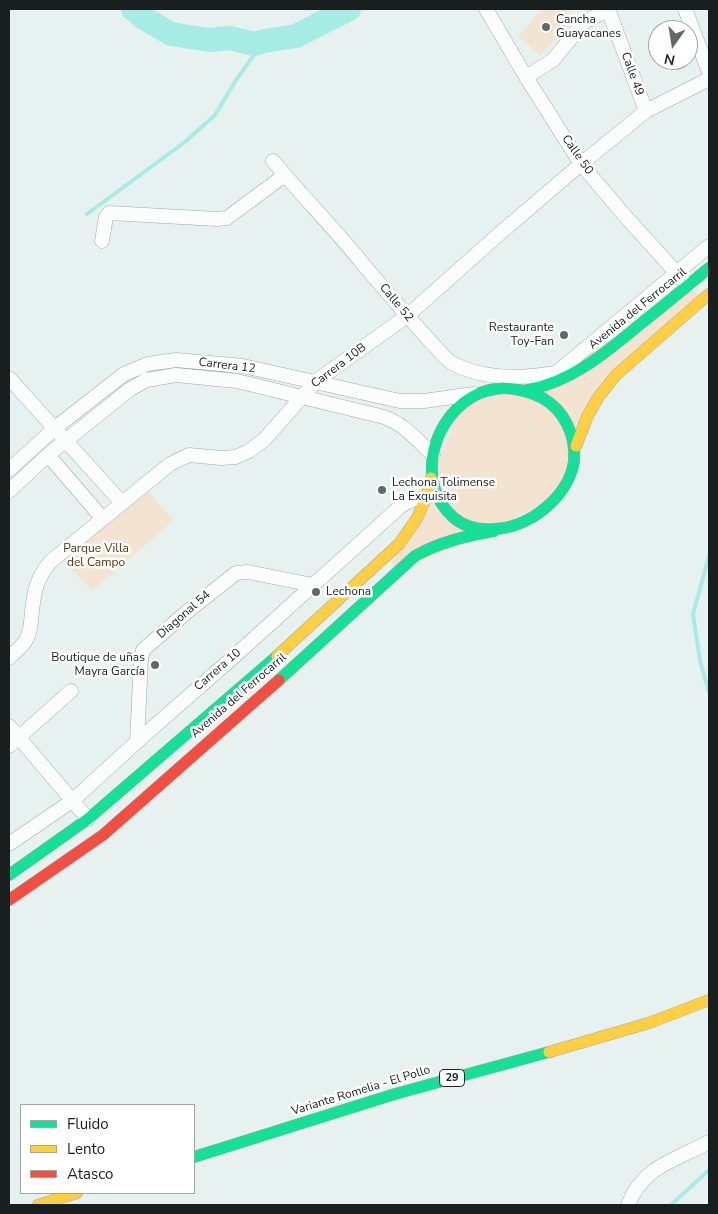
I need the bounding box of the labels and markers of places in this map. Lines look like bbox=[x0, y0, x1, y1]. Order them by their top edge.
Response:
place label: Cancha Guayacanes bbox=[556, 13, 621, 41]
marker: Cancha Guayacanes bbox=[540, 21, 552, 33]
place label: Restaurante Toy-Fan bbox=[489, 321, 554, 349]
marker: Restaurante Toy-Fan bbox=[558, 329, 570, 341]
place label: Lechona Tolimense La Exquisita bbox=[392, 476, 495, 504]
marker: Lechona Tolimense La Exquisita bbox=[376, 484, 388, 496]
place label: Lechona bbox=[326, 585, 371, 599]
marker: Lechona bbox=[310, 586, 322, 598]
place label: Boutique de uñas Mayra García bbox=[51, 651, 145, 679]
marker: Boutique de uñas Mayra García bbox=[149, 659, 161, 671]

